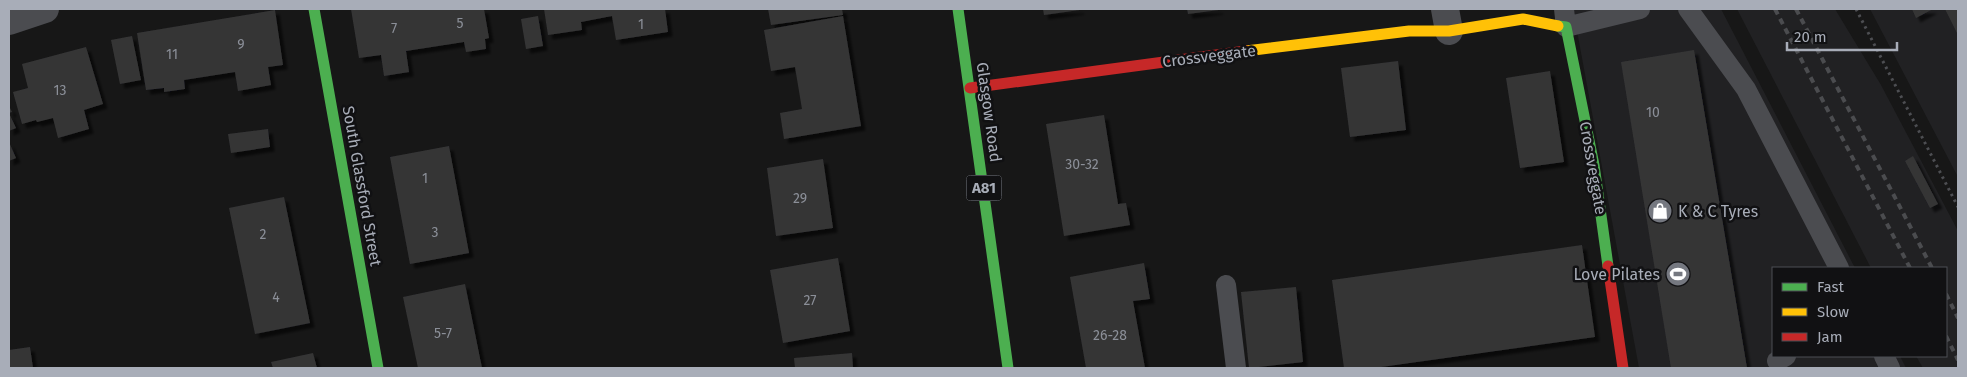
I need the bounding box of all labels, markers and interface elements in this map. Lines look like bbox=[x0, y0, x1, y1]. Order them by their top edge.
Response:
house number: 5 bbox=[456, 15, 464, 32]
house number: 1 bbox=[638, 16, 644, 33]
house number: 7 bbox=[391, 20, 397, 37]
scale bar bbox=[1787, 20, 1897, 52]
text: 20 m bbox=[1794, 28, 1827, 46]
house number: 9 bbox=[237, 36, 245, 53]
street label: Crossveggate bbox=[1161, 41, 1257, 71]
house number: 11 bbox=[166, 46, 178, 63]
street label: Glasgow Road bbox=[973, 61, 1005, 163]
house number: 13 bbox=[53, 82, 67, 99]
street label: South Glassford Street bbox=[339, 104, 385, 268]
house number: 10 bbox=[1646, 104, 1660, 121]
street label: Crossveggate bbox=[1575, 120, 1611, 216]
house number: 30-32 bbox=[1065, 156, 1099, 173]
house number: 1 bbox=[422, 170, 428, 187]
road number: A81 bbox=[966, 176, 1002, 200]
house number: 29 bbox=[793, 190, 807, 207]
shop icon: K & C Tyres bbox=[1647, 198, 1673, 224]
place label: K & C Tyres bbox=[1678, 202, 1758, 221]
house number: 3 bbox=[432, 224, 439, 241]
house number: 2 bbox=[260, 226, 267, 243]
sports icon: Love Pilates bbox=[1665, 261, 1691, 287]
place label: Love Pilates bbox=[1574, 265, 1660, 284]
legend bbox=[1772, 267, 1947, 357]
text: Fast bbox=[1817, 278, 1844, 296]
house number: 4 bbox=[272, 289, 280, 306]
house number: 27 bbox=[803, 292, 817, 309]
text: Slow bbox=[1817, 303, 1849, 321]
house number: 5-7 bbox=[434, 325, 452, 342]
house number: 26-28 bbox=[1093, 327, 1127, 344]
text: Jam bbox=[1817, 328, 1843, 346]

